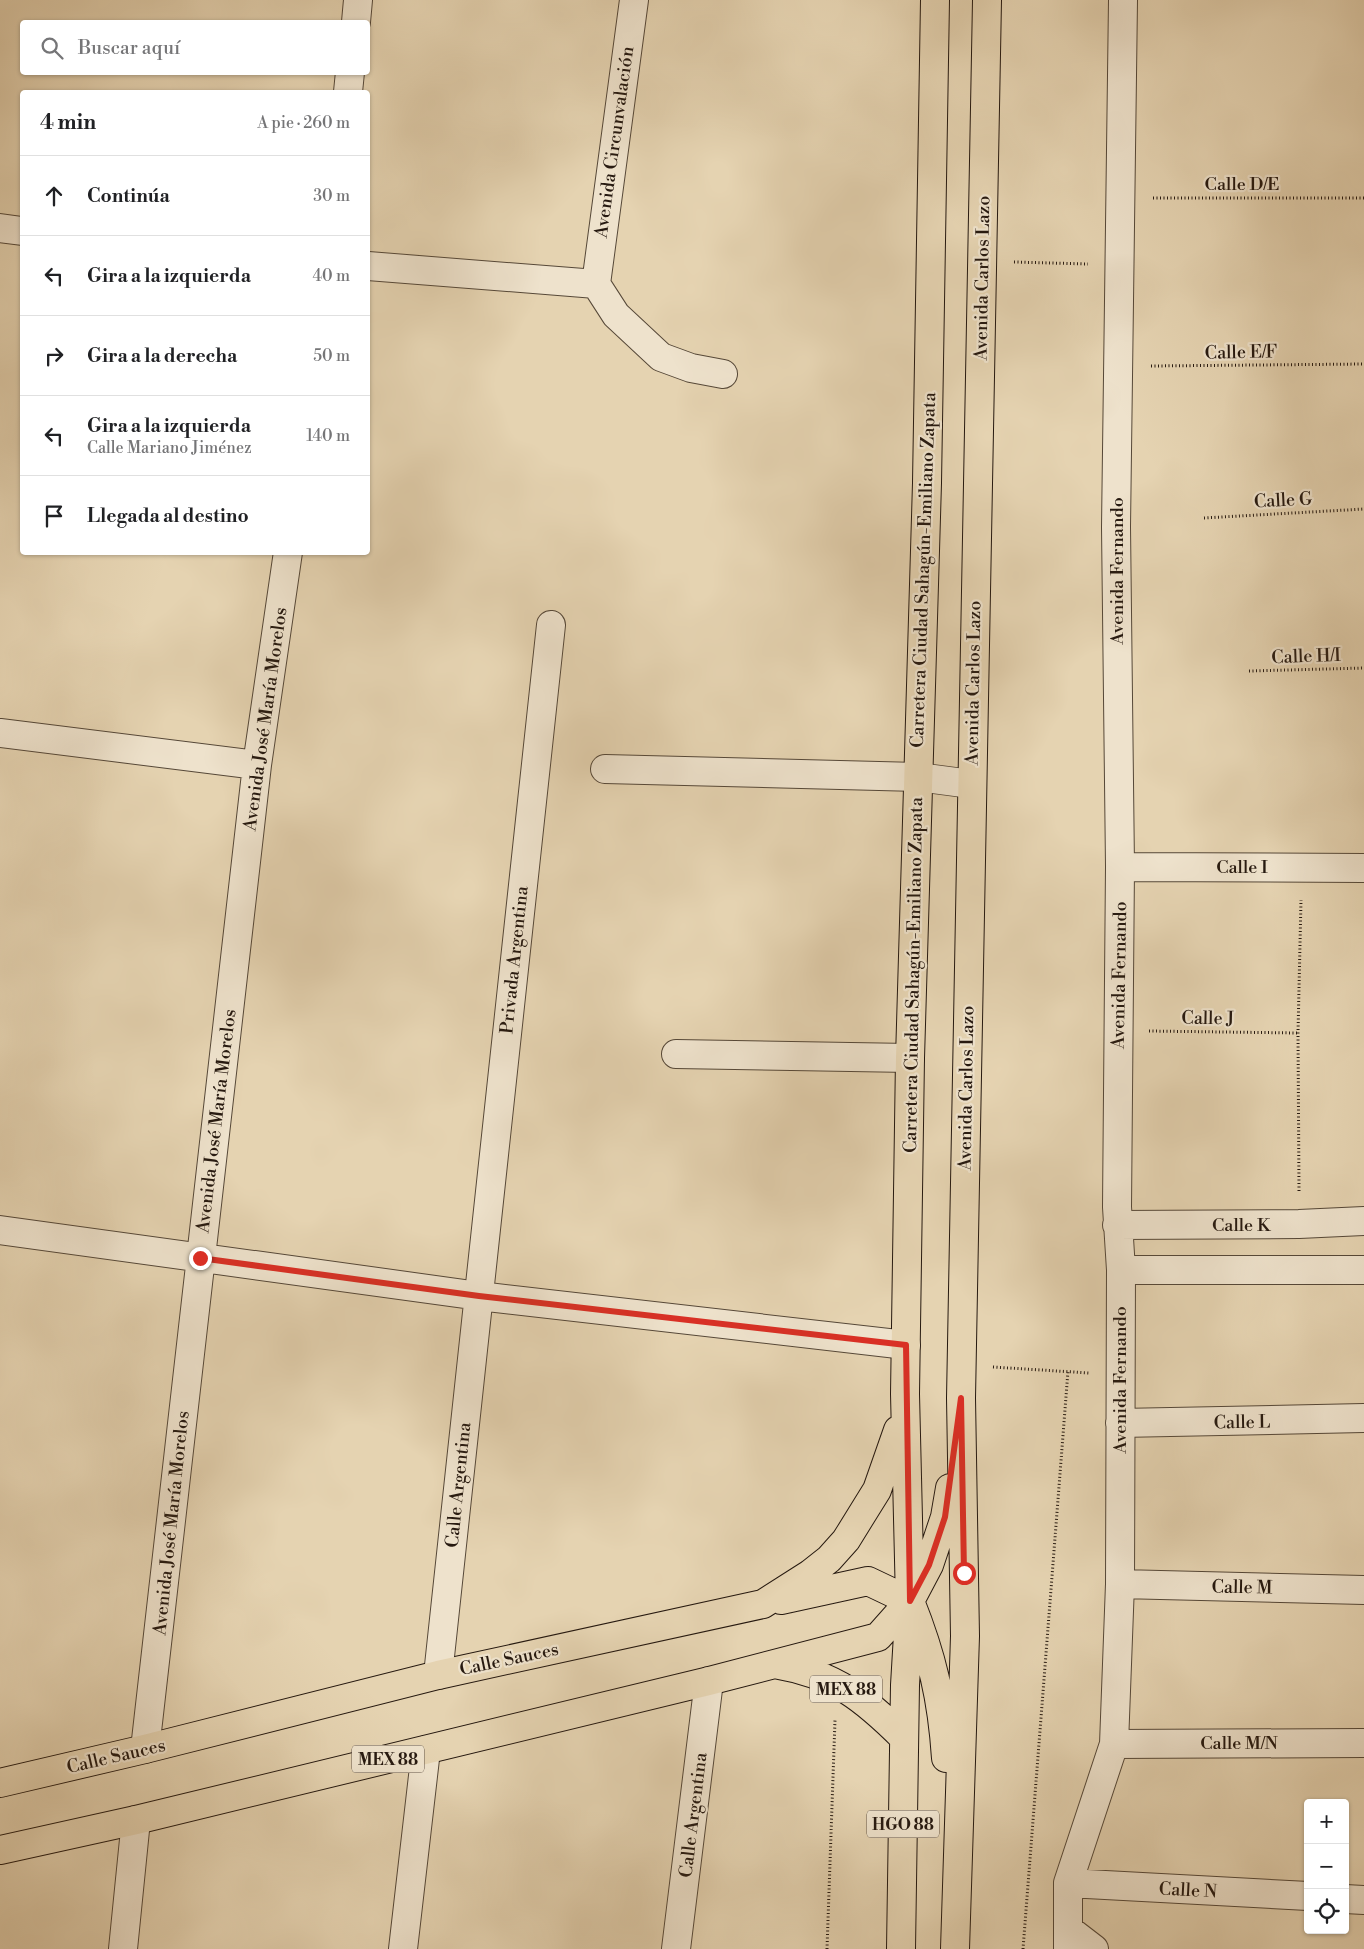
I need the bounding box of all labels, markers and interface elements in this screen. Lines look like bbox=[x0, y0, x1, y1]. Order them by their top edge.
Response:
search box bbox=[20, 20, 370, 75]
icon: search bbox=[38, 34, 66, 62]
text: Buscar aquí bbox=[78, 36, 180, 60]
street label: Avenida Circunvalación bbox=[590, 45, 639, 240]
text: 4 min bbox=[40, 110, 96, 136]
text: A pie · 260 m bbox=[257, 113, 350, 133]
street label: Calle D/E bbox=[1205, 173, 1279, 196]
icon: ahead bbox=[40, 182, 68, 210]
text: Continúa bbox=[87, 184, 170, 208]
text: 30 m bbox=[313, 186, 350, 206]
street label: Avenida Carlos Lazo bbox=[970, 195, 995, 362]
icon: left bbox=[40, 262, 68, 290]
text: Gira a la izquierda bbox=[87, 264, 251, 288]
text: 40 m bbox=[313, 266, 350, 286]
street label: Calle E/F bbox=[1204, 340, 1278, 365]
icon: right bbox=[40, 342, 68, 370]
text: Gira a la derecha bbox=[87, 344, 237, 368]
text: 50 m bbox=[313, 346, 350, 366]
street label: Carretera Ciudad Sahagún-Emiliano Zapata bbox=[906, 391, 941, 748]
text: Gira a la izquierda bbox=[87, 414, 251, 438]
icon: left bbox=[40, 422, 68, 450]
text: 140 m bbox=[306, 426, 350, 446]
text: Calle Mariano Jiménez bbox=[87, 438, 252, 458]
street label: Calle G bbox=[1253, 487, 1313, 514]
street label: Avenida Fernando bbox=[1106, 497, 1129, 646]
icon: arrive bbox=[40, 502, 68, 530]
text: Llegada al destino bbox=[87, 504, 249, 528]
street label: Avenida Carlos Lazo bbox=[961, 600, 986, 767]
street label: Avenida José María Morelos bbox=[238, 606, 293, 833]
street label: Calle H/I bbox=[1271, 644, 1341, 669]
street label: Carretera Ciudad Sahagún-Emiliano Zapata bbox=[899, 796, 928, 1153]
street label: Calle I bbox=[1216, 856, 1268, 879]
street label: Privada Argentina bbox=[495, 884, 534, 1035]
street label: Avenida Fernando bbox=[1107, 901, 1132, 1050]
street label: Avenida Carlos Lazo bbox=[954, 1005, 979, 1172]
street label: Calle J bbox=[1181, 1007, 1235, 1030]
street label: Avenida José María Morelos bbox=[191, 1008, 242, 1235]
street label: Calle K bbox=[1212, 1214, 1272, 1237]
route end bbox=[189, 1247, 212, 1270]
street label: Avenida Fernando bbox=[1109, 1306, 1132, 1455]
street label: Avenida José María Morelos bbox=[148, 1410, 195, 1637]
street label: Calle L bbox=[1213, 1411, 1271, 1434]
street label: Calle Argentina bbox=[440, 1420, 477, 1549]
route start bbox=[953, 1562, 976, 1585]
street label: Calle M bbox=[1211, 1575, 1273, 1600]
street label: Calle Sauces bbox=[457, 1638, 561, 1681]
road number: MEX 88 bbox=[810, 1676, 882, 1702]
street label: Calle M/N bbox=[1200, 1732, 1278, 1755]
street label: Calle Sauces bbox=[64, 1734, 168, 1779]
road number: MEX 88 bbox=[352, 1746, 424, 1772]
street label: Calle Argentina bbox=[674, 1750, 713, 1879]
map controls bbox=[1304, 1799, 1349, 1934]
button: + bbox=[1304, 1799, 1349, 1844]
road number: HGO 88 bbox=[867, 1810, 939, 1838]
button: − bbox=[1304, 1844, 1349, 1889]
street label: Calle N bbox=[1158, 1877, 1218, 1904]
button: locate bbox=[1304, 1889, 1349, 1934]

